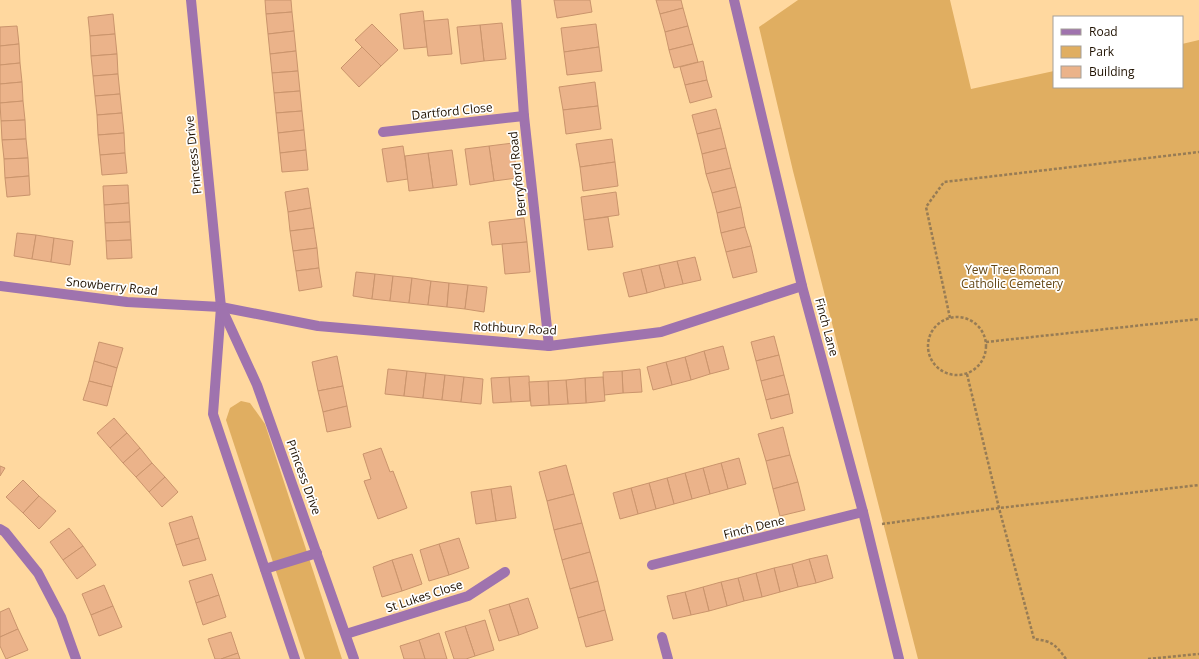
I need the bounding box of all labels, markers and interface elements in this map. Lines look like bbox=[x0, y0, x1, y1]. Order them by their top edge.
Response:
legend bbox=[1053, 16, 1183, 88]
text: Road bbox=[1089, 23, 1118, 40]
text: Park bbox=[1089, 43, 1115, 60]
text: Building bbox=[1089, 63, 1135, 80]
street label: Dartford Close bbox=[411, 98, 494, 124]
street label: Princess Drive bbox=[180, 115, 206, 195]
street label: Berryford Road bbox=[504, 131, 530, 217]
park label: Yew Tree Roman Catholic Cemetery bbox=[961, 261, 1064, 292]
street label: Snowberry Road bbox=[65, 273, 159, 299]
street label: Finch Lane bbox=[811, 296, 843, 358]
street label: Rothbury Road bbox=[473, 317, 557, 339]
street label: Princess Drive bbox=[283, 437, 326, 517]
street label: Finch Dene bbox=[722, 511, 787, 543]
street label: St Lukes Close bbox=[383, 576, 465, 616]

